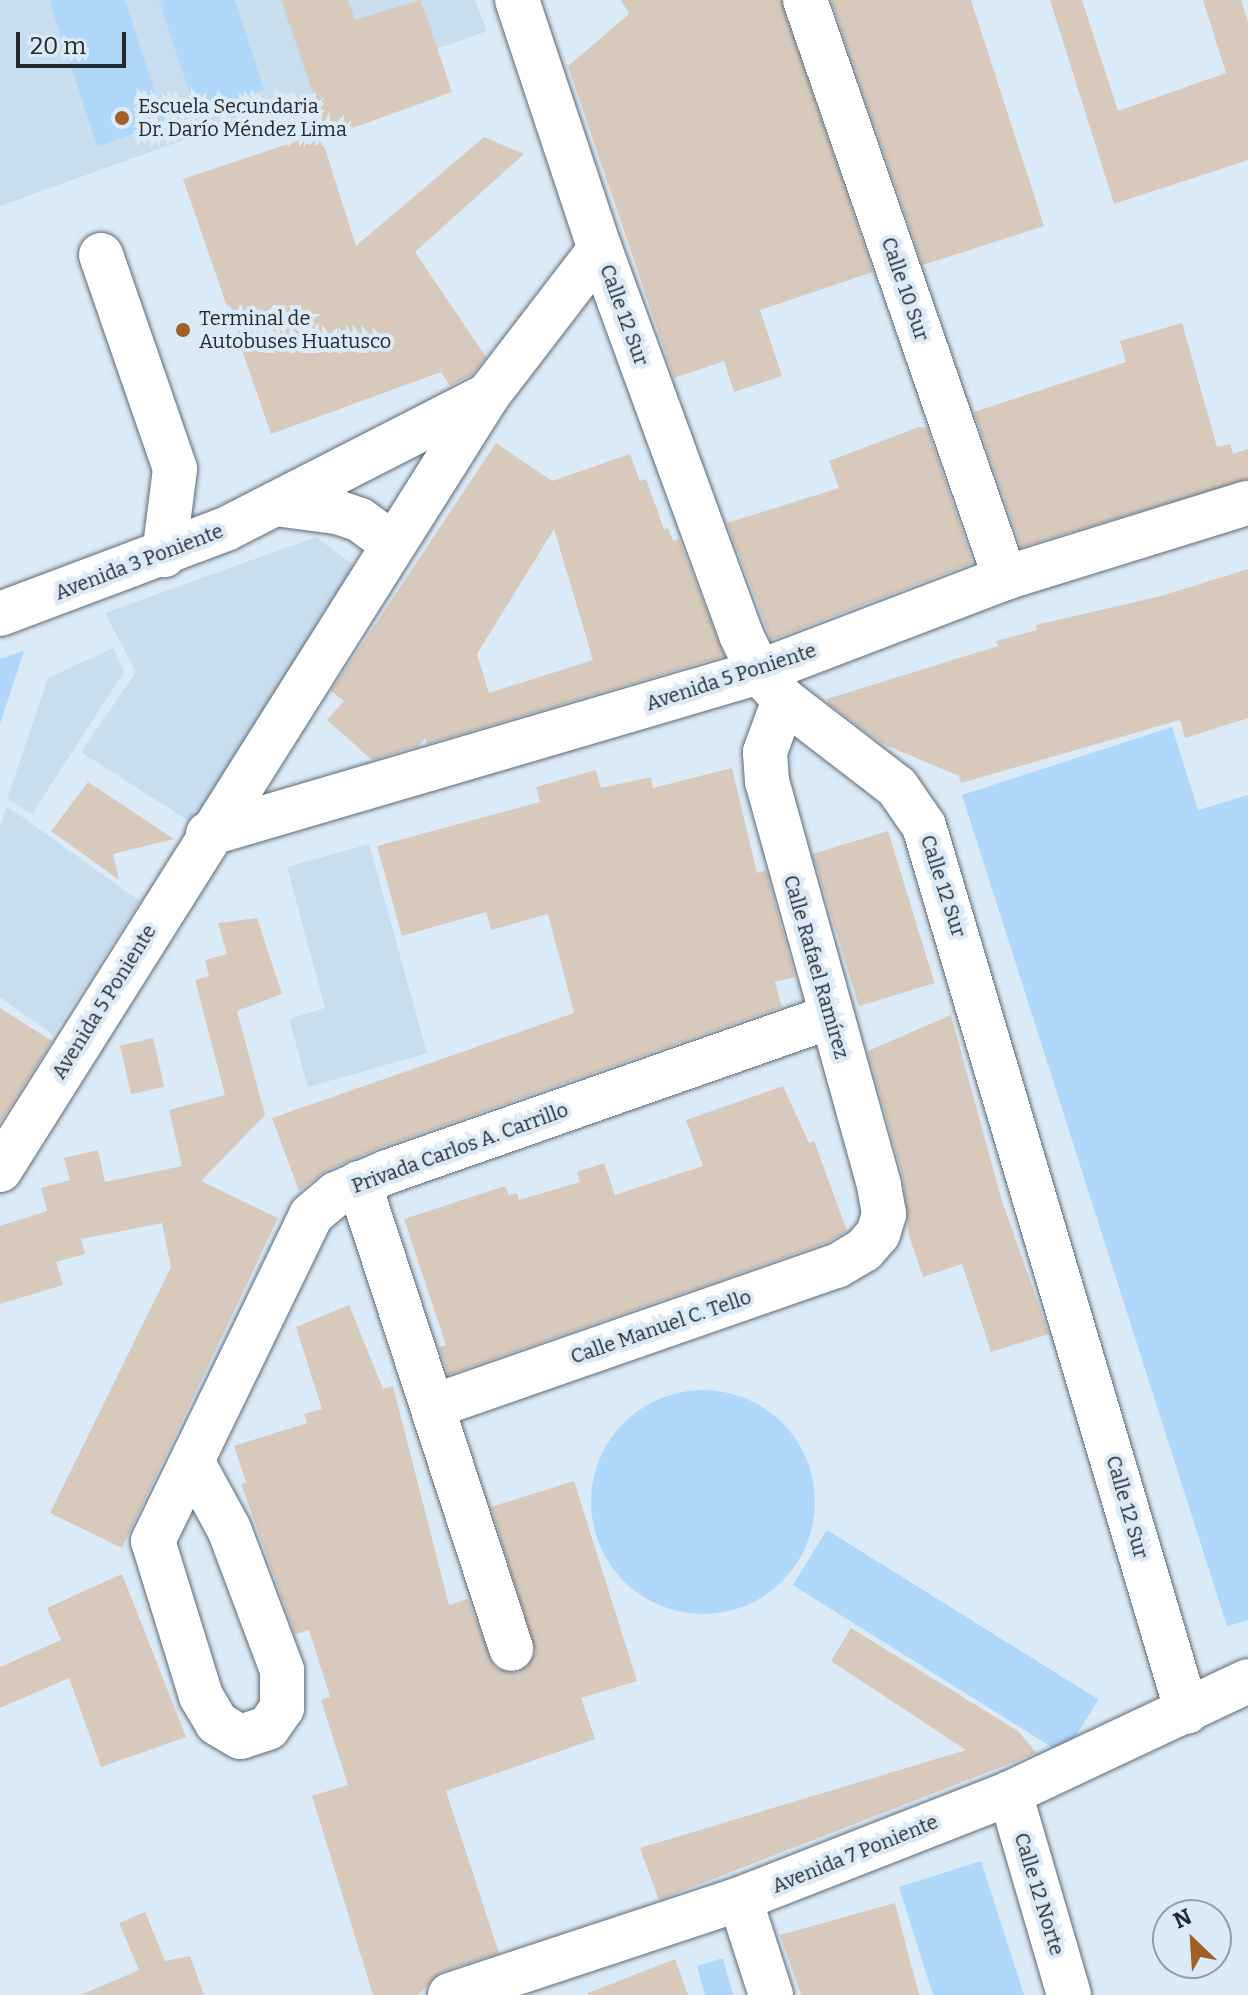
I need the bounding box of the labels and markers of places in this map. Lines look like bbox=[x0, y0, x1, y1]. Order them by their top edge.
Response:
place label: Escuela Secundaria Dr. Darío Méndez Lima bbox=[138, 94, 347, 141]
marker: Escuela Secundaria Dr. Darío Méndez Lima bbox=[113, 109, 131, 127]
place label: Terminal de Autobuses Huatusco bbox=[199, 306, 391, 353]
marker: Terminal de Autobuses Huatusco bbox=[174, 321, 192, 339]

